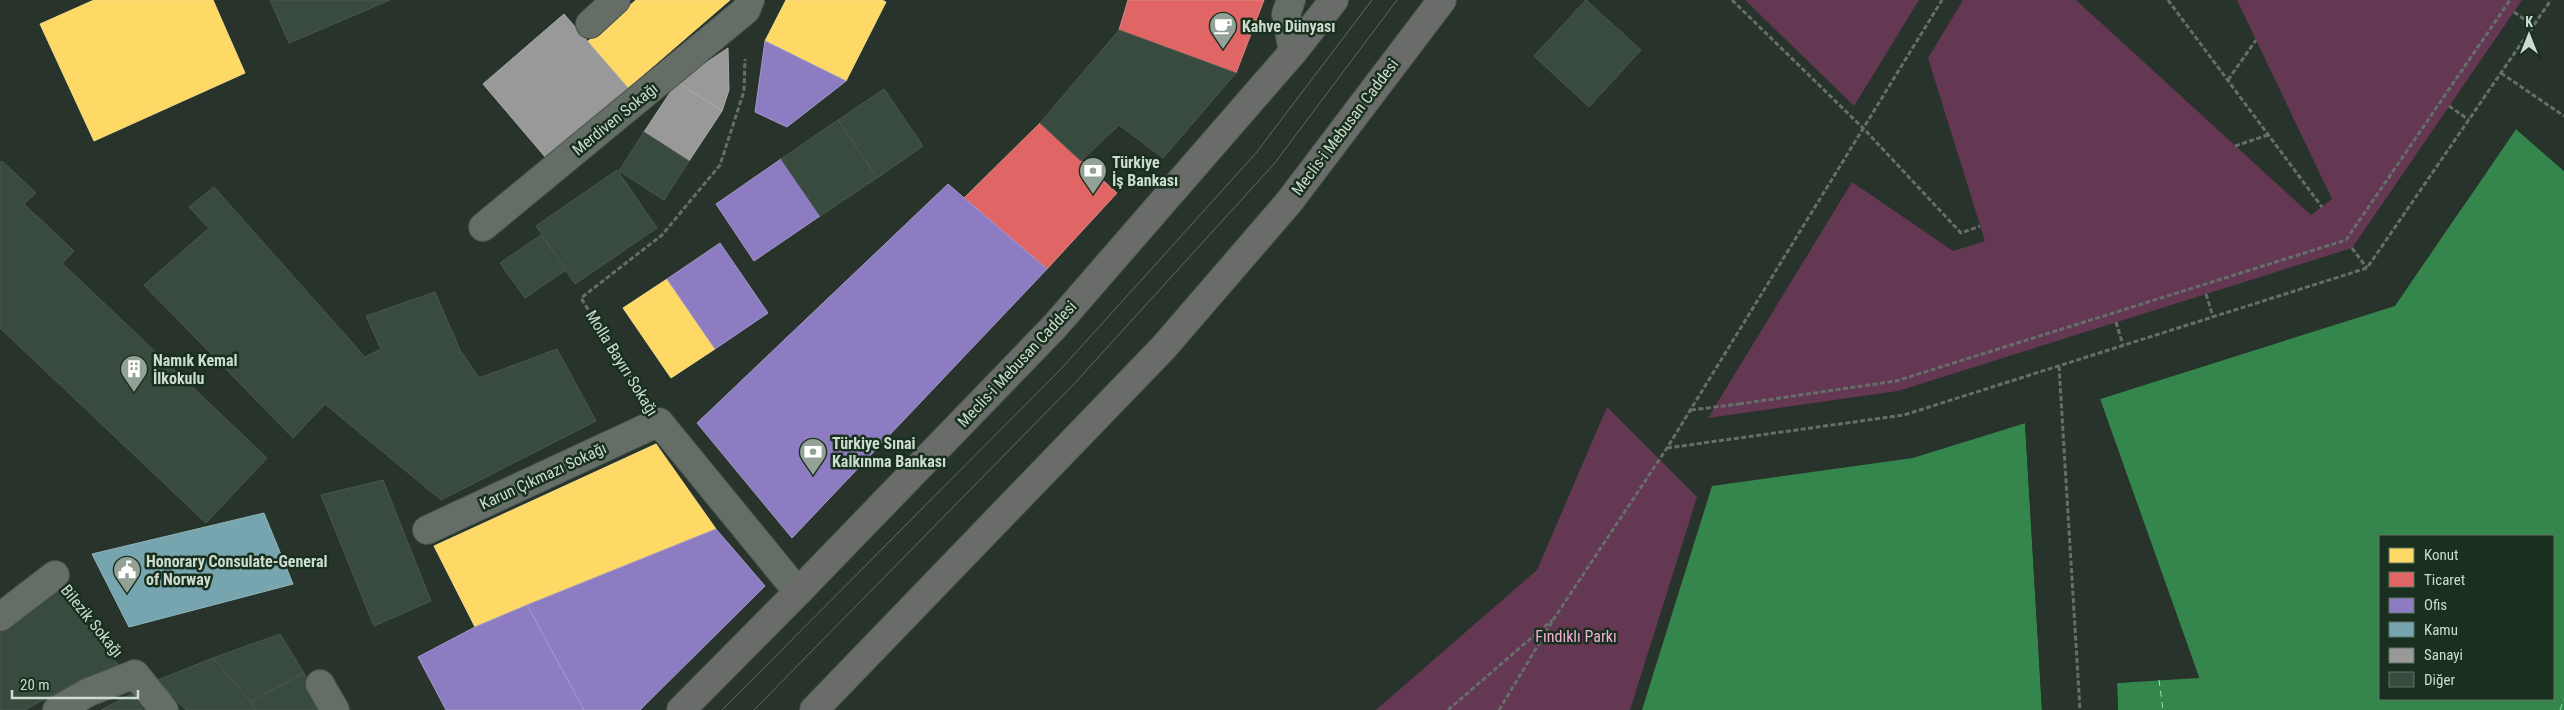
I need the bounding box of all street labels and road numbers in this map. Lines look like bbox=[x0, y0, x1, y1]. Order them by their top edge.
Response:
street label: Meclis-i Mebusan Caddesi bbox=[1288, 55, 1402, 199]
street label: Merdiven Sokağı bbox=[568, 79, 662, 159]
street label: Meclis-i Mebusan Caddesi bbox=[954, 297, 1080, 431]
street label: Molla Bayırı Sokağı bbox=[582, 307, 662, 419]
street label: Karun Çıkmazı Sokağı bbox=[477, 438, 609, 514]
street label: Bilezik Sokağı bbox=[57, 581, 127, 661]

